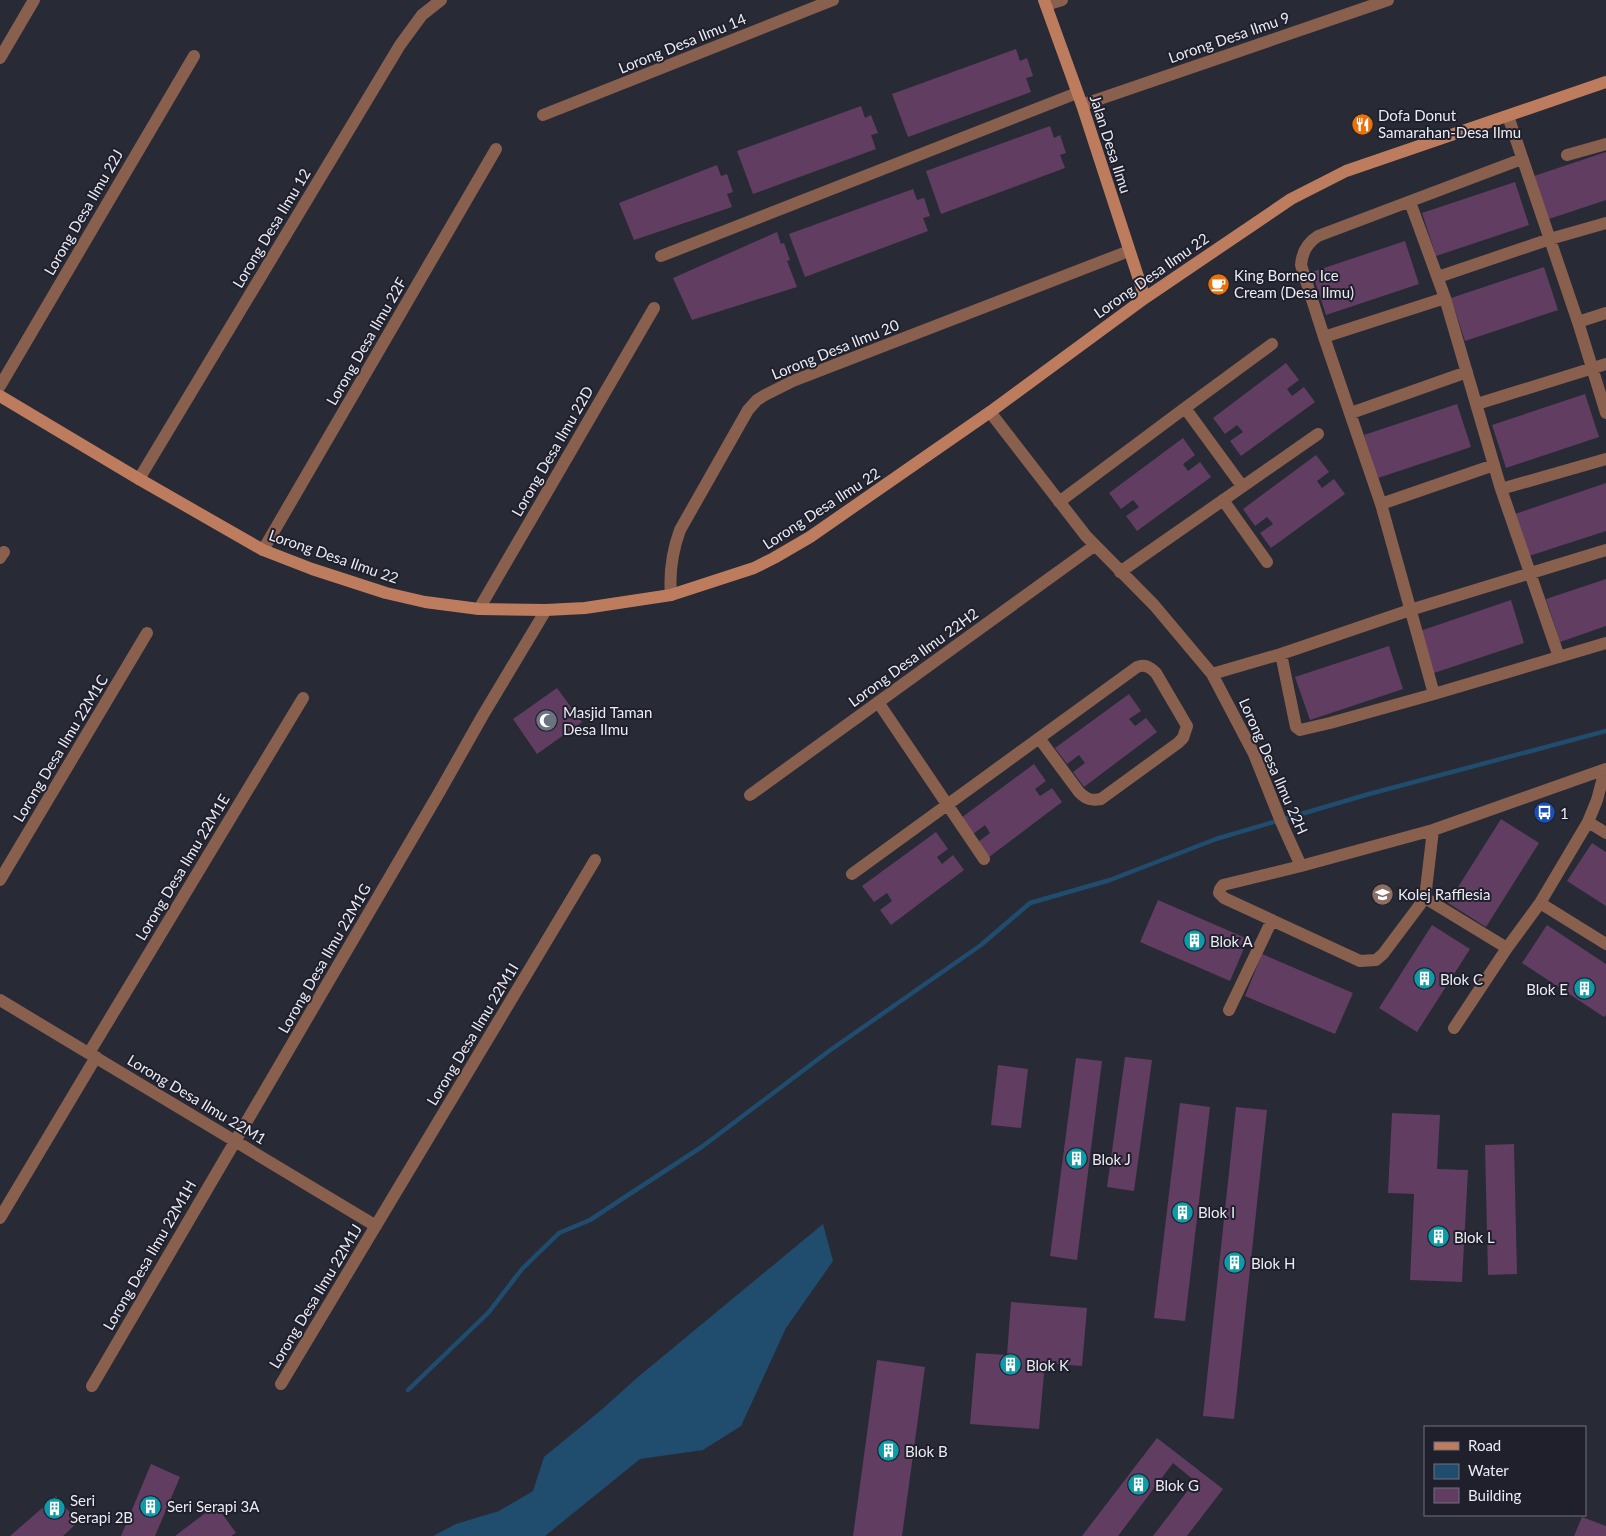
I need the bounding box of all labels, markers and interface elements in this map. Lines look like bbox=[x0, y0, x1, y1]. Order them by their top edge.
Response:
street label: Lorong Desa Ilmu 9 bbox=[1166, 8, 1292, 66]
street label: Lorong Desa Ilmu 14 bbox=[616, 9, 749, 77]
street label: Jalan Desa Ilmu bbox=[1087, 93, 1135, 195]
place label: Dofa Donut Samarahan-Desa Ilmu bbox=[1378, 106, 1521, 141]
restaurant icon: Dofa Donut Samarahan-Desa Ilmu bbox=[1350, 112, 1374, 136]
street label: Lorong Desa Ilmu 22J bbox=[40, 146, 126, 278]
street label: Lorong Desa Ilmu 12 bbox=[228, 165, 314, 291]
street label: Lorong Desa Ilmu 22 bbox=[1090, 229, 1212, 321]
place label: King Borneo Ice Cream (Desa Ilmu) bbox=[1234, 266, 1354, 301]
cafe icon: King Borneo Ice Cream (Desa Ilmu) bbox=[1206, 272, 1230, 296]
street label: Lorong Desa Ilmu 22F bbox=[322, 274, 410, 408]
street label: Lorong Desa Ilmu 20 bbox=[769, 315, 902, 383]
street label: Lorong Desa Ilmu 22D bbox=[507, 383, 597, 519]
street label: Lorong Desa Ilmu 22 bbox=[759, 463, 883, 553]
street label: Lorong Desa Ilmu 22 bbox=[267, 525, 401, 587]
street label: Lorong Desa Ilmu 22H2 bbox=[845, 604, 981, 710]
street label: Lorong Desa Ilmu 22M1C bbox=[9, 671, 111, 825]
street label: Lorong Desa Ilmu 22H bbox=[1236, 695, 1312, 837]
place label: Masjid Taman Desa Ilmu bbox=[563, 703, 652, 738]
mosque icon: Masjid Taman Desa Ilmu bbox=[535, 709, 559, 733]
street label: Lorong Desa Ilmu 22M1E bbox=[131, 791, 233, 943]
bus stop icon: 1 bbox=[1532, 801, 1556, 825]
place label: 1 bbox=[1560, 804, 1569, 822]
street label: Lorong Desa Ilmu 22M1G bbox=[274, 880, 374, 1036]
school or university icon: Kolej Rafflesia bbox=[1370, 882, 1394, 906]
place label: Kolej Rafflesia bbox=[1398, 885, 1490, 903]
building icon: Blok A bbox=[1182, 929, 1206, 953]
place label: Blok A bbox=[1210, 932, 1254, 950]
street label: Lorong Desa Ilmu 22M1I bbox=[422, 960, 522, 1108]
building icon: Blok C bbox=[1412, 967, 1436, 991]
place label: Blok C bbox=[1440, 970, 1483, 988]
building icon: Blok E bbox=[1572, 977, 1596, 1001]
place label: Blok E bbox=[1526, 980, 1568, 998]
street label: Lorong Desa Ilmu 22M1 bbox=[124, 1050, 270, 1148]
building icon: Blok J bbox=[1064, 1147, 1088, 1171]
place label: Blok J bbox=[1092, 1150, 1131, 1168]
street label: Lorong Desa Ilmu 22M1H bbox=[99, 1177, 199, 1333]
building icon: Blok I bbox=[1170, 1200, 1194, 1224]
place label: Blok I bbox=[1198, 1203, 1235, 1221]
street label: Lorong Desa Ilmu 22M1J bbox=[265, 1221, 365, 1371]
building icon: Blok L bbox=[1426, 1225, 1450, 1249]
place label: Blok L bbox=[1454, 1228, 1495, 1246]
building icon: Blok H bbox=[1223, 1251, 1247, 1275]
place label: Blok H bbox=[1251, 1254, 1296, 1272]
building icon: Blok K bbox=[998, 1353, 1022, 1377]
place label: Blok K bbox=[1026, 1356, 1069, 1374]
legend bbox=[1424, 1426, 1586, 1516]
text: Road bbox=[1468, 1436, 1501, 1454]
building icon: Blok B bbox=[877, 1439, 901, 1463]
place label: Blok B bbox=[905, 1442, 948, 1460]
text: Water bbox=[1468, 1461, 1509, 1479]
building icon: Blok G bbox=[1127, 1473, 1151, 1497]
place label: Blok G bbox=[1155, 1476, 1199, 1494]
text: Building bbox=[1468, 1486, 1521, 1504]
place label: Seri Serapi 2B bbox=[70, 1491, 133, 1526]
building icon: Seri Serapi 3A bbox=[139, 1494, 163, 1518]
building icon: Seri Serapi 2B bbox=[42, 1497, 66, 1521]
place label: Seri Serapi 3A bbox=[167, 1497, 260, 1515]

